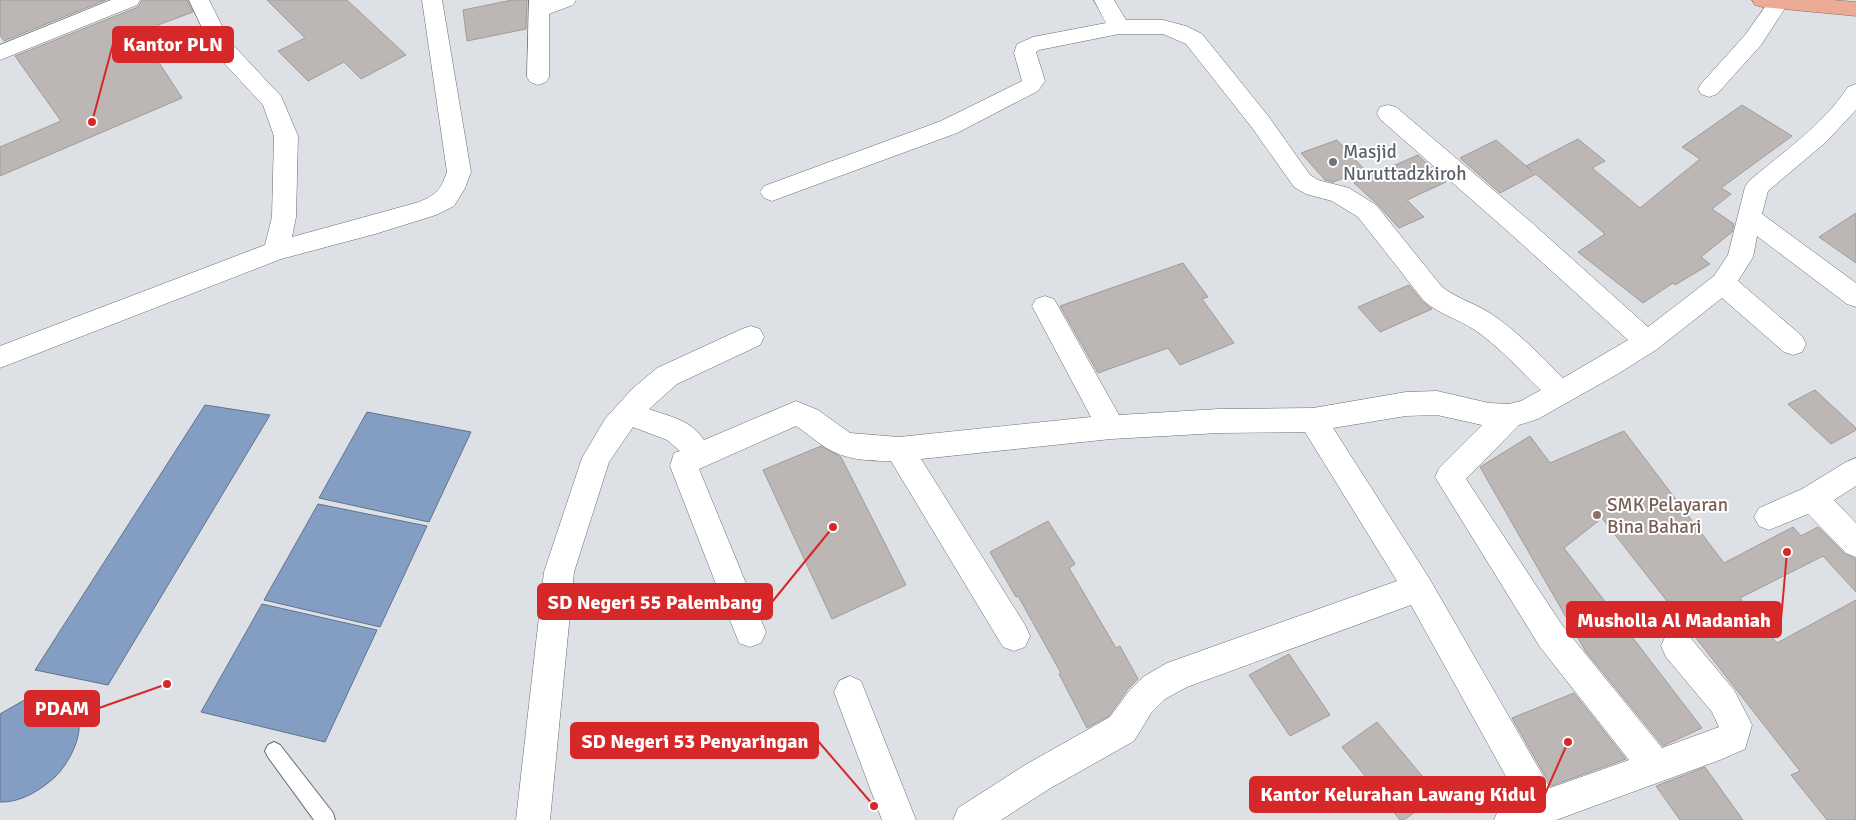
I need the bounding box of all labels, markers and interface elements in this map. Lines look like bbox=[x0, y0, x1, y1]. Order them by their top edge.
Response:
callout: Kantor PLN bbox=[113, 27, 233, 62]
text: Kantor PLN bbox=[123, 32, 223, 57]
place label: Masjid Nuruttadzkiroh bbox=[1343, 140, 1467, 186]
marker: Masjid Nuruttadzkiroh bbox=[1327, 156, 1339, 168]
place label: SMK Pelayaran Bina Bahari bbox=[1607, 493, 1728, 539]
marker: SMK Pelayaran Bina Bahari bbox=[1591, 509, 1603, 521]
callout: SD Negeri 55 Palembang bbox=[538, 584, 772, 619]
text: SD Negeri 55 Palembang bbox=[548, 590, 763, 615]
callout: Musholla Al Madaniah bbox=[1567, 602, 1781, 637]
text: Musholla Al Madaniah bbox=[1577, 608, 1771, 633]
callout: PDAM bbox=[25, 691, 99, 726]
text: PDAM bbox=[35, 696, 89, 721]
callout: SD Negeri 53 Penyaringan bbox=[571, 723, 818, 758]
text: SD Negeri 53 Penyaringan bbox=[581, 729, 809, 754]
callout: Kantor Kelurahan Lawang Kidul bbox=[1250, 777, 1545, 812]
text: Kantor Kelurahan Lawang Kidul bbox=[1260, 782, 1536, 807]

